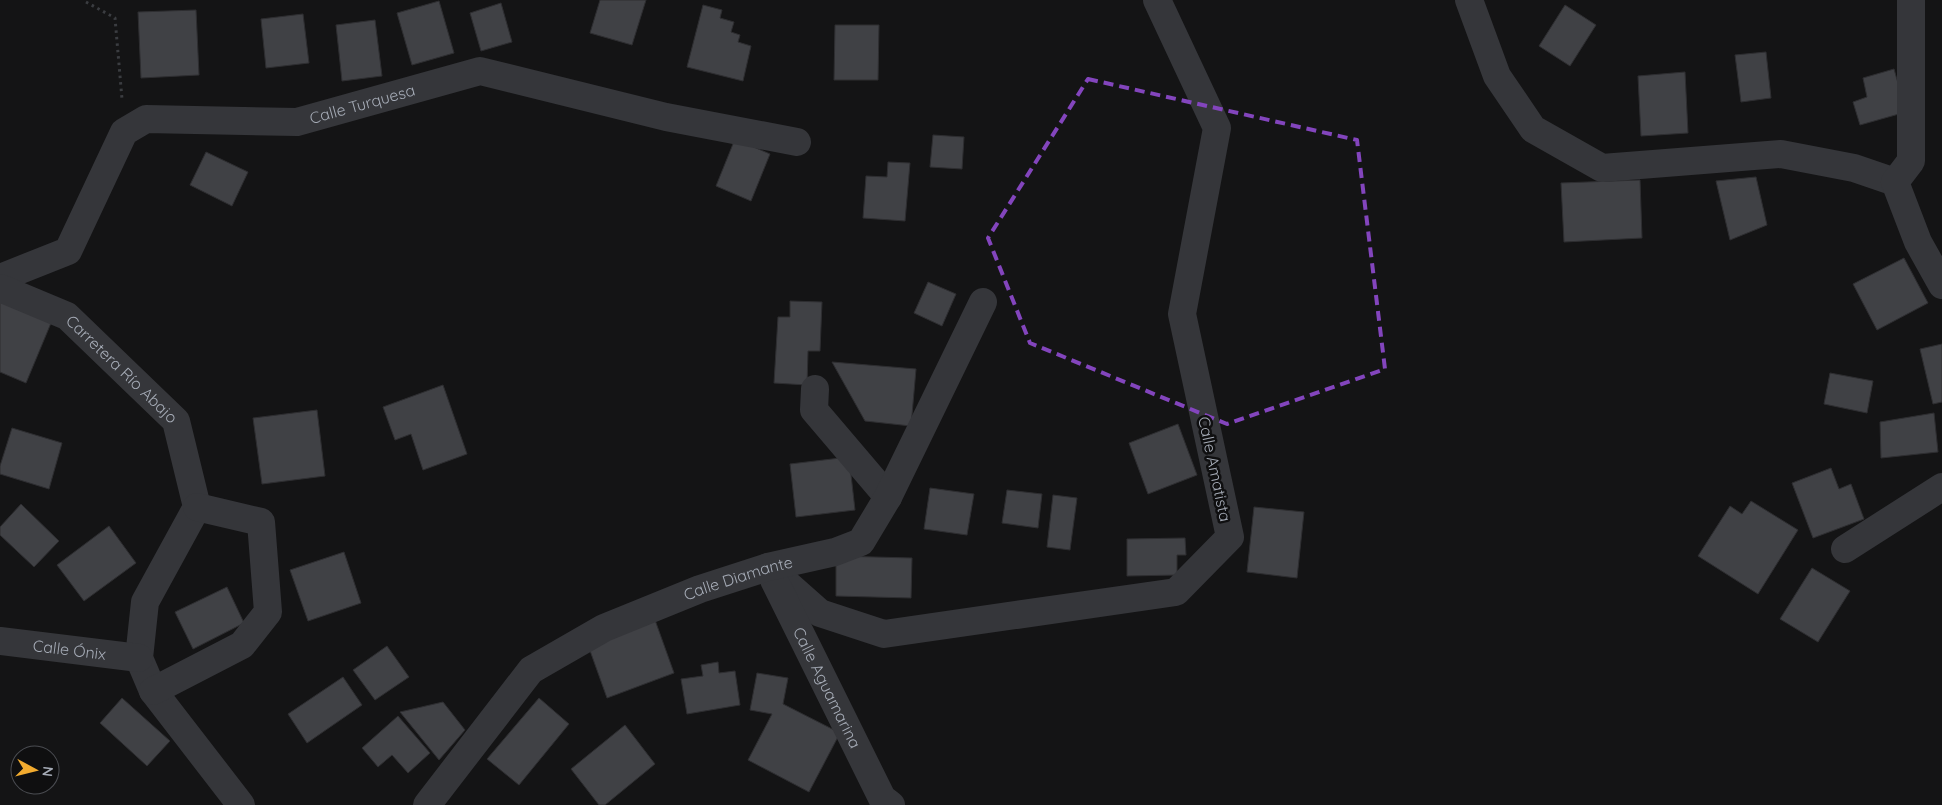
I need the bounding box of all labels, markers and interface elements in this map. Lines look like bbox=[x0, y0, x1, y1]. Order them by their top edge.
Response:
street label: Calle Turquesa bbox=[307, 80, 417, 128]
street label: Carretera Río Abajo bbox=[62, 311, 182, 427]
street label: Calle Amatista bbox=[1194, 415, 1236, 523]
street label: Calle Diamante bbox=[681, 552, 795, 605]
street label: Calle Aguamarina bbox=[789, 624, 866, 751]
street label: Calle Ónix bbox=[32, 635, 107, 664]
north arrow bbox=[10, 745, 60, 795]
text: N bbox=[38, 765, 57, 778]

